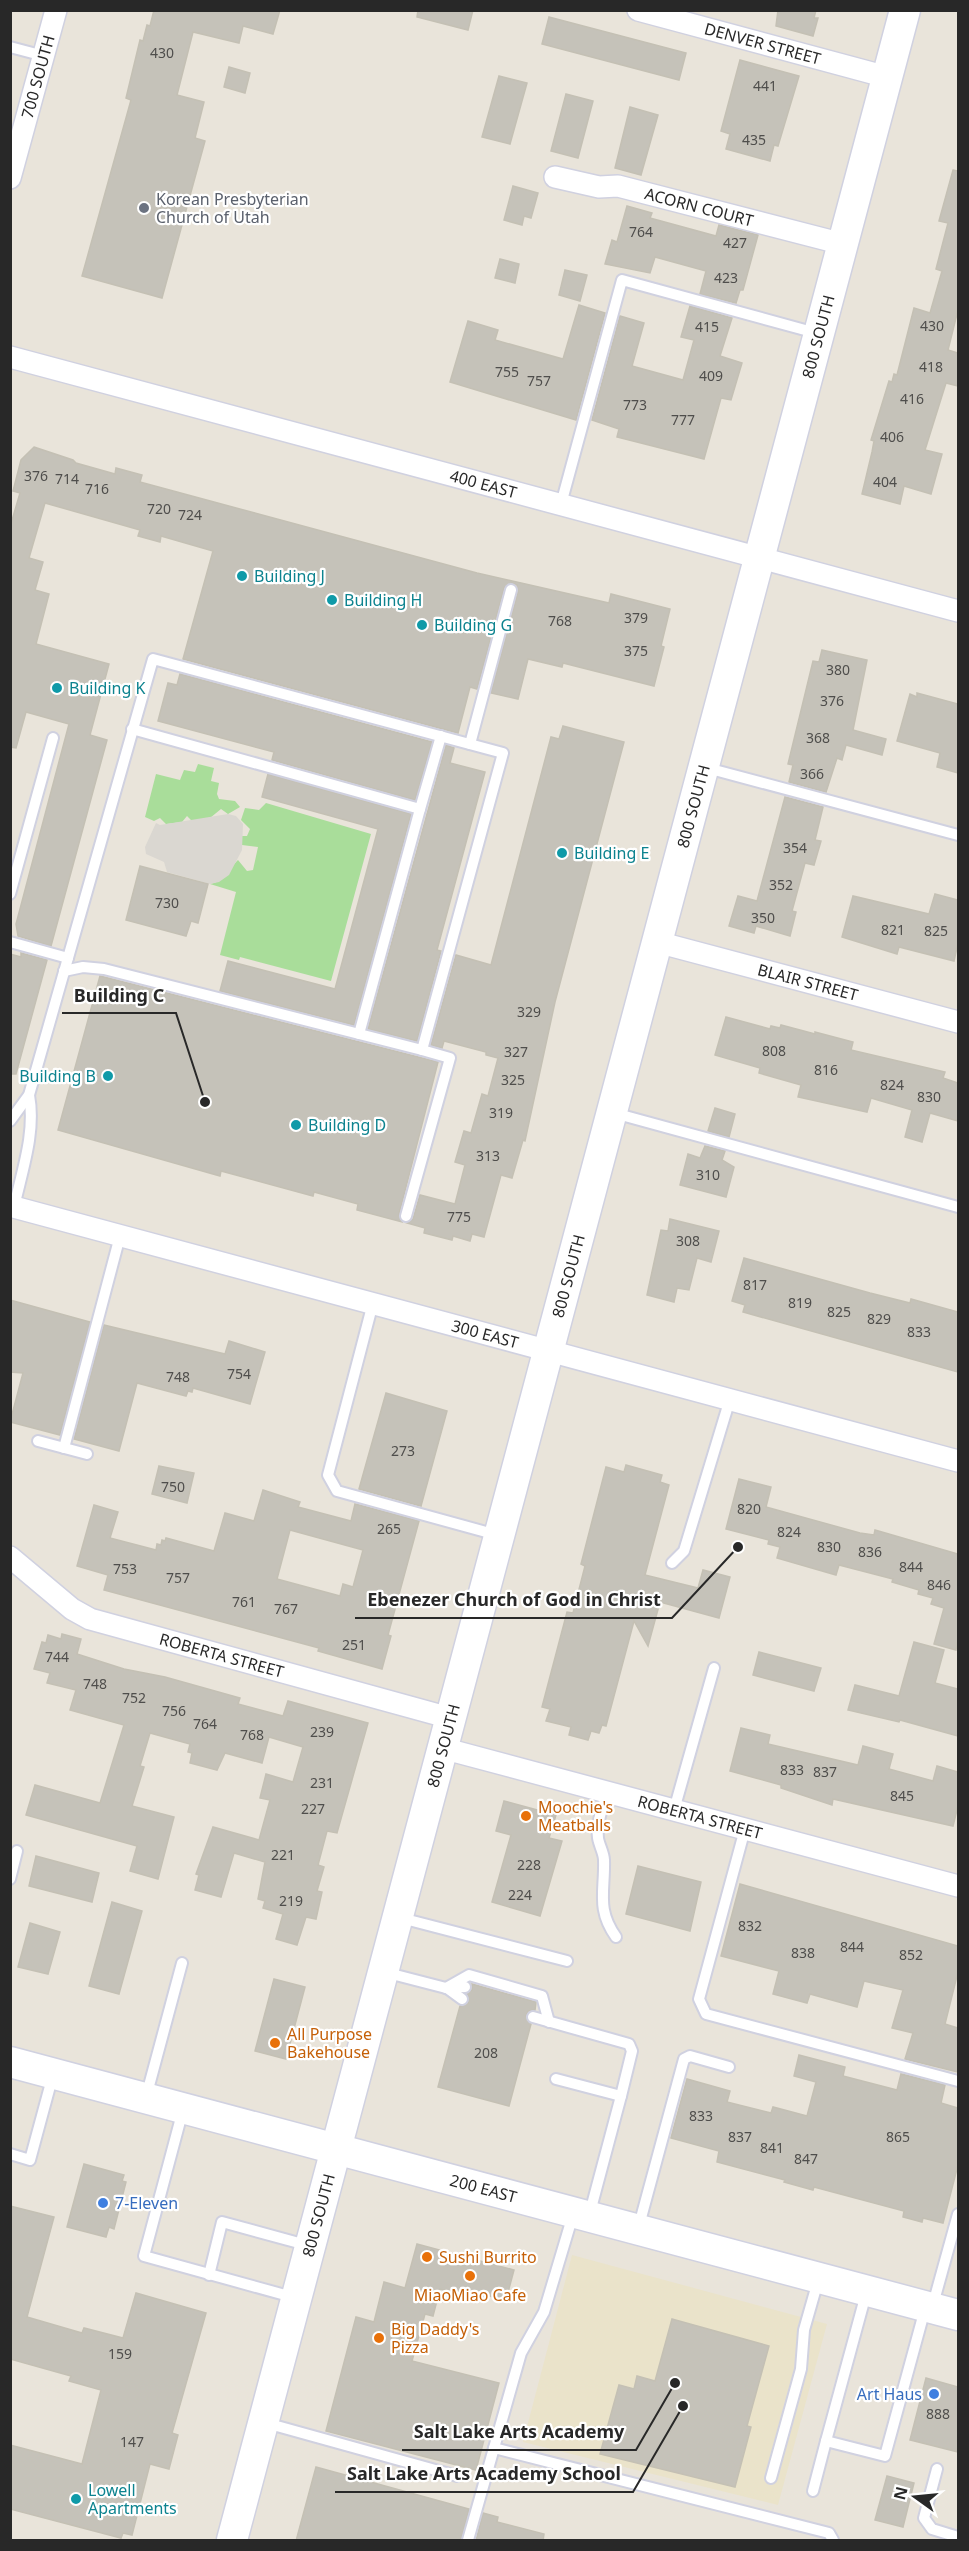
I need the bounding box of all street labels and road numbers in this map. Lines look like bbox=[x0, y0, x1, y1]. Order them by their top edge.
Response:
street label: DENVER STREET bbox=[702, 17, 823, 70]
street label: 700 SOUTH bbox=[16, 33, 60, 121]
street label: ACORN COURT bbox=[643, 182, 756, 232]
street label: 800 SOUTH bbox=[797, 293, 840, 381]
street label: 400 EAST bbox=[447, 464, 519, 503]
street label: 800 SOUTH bbox=[672, 762, 715, 850]
street label: BLAIR STREET bbox=[755, 958, 860, 1006]
street label: 800 SOUTH bbox=[547, 1232, 590, 1320]
street label: 300 EAST bbox=[449, 1314, 521, 1353]
street label: ROBERTA STREET bbox=[157, 1628, 286, 1683]
street label: 800 SOUTH bbox=[422, 1702, 465, 1790]
street label: ROBERTA STREET bbox=[635, 1790, 765, 1844]
street label: 200 EAST bbox=[448, 2169, 519, 2208]
street label: 800 SOUTH bbox=[297, 2171, 340, 2259]

